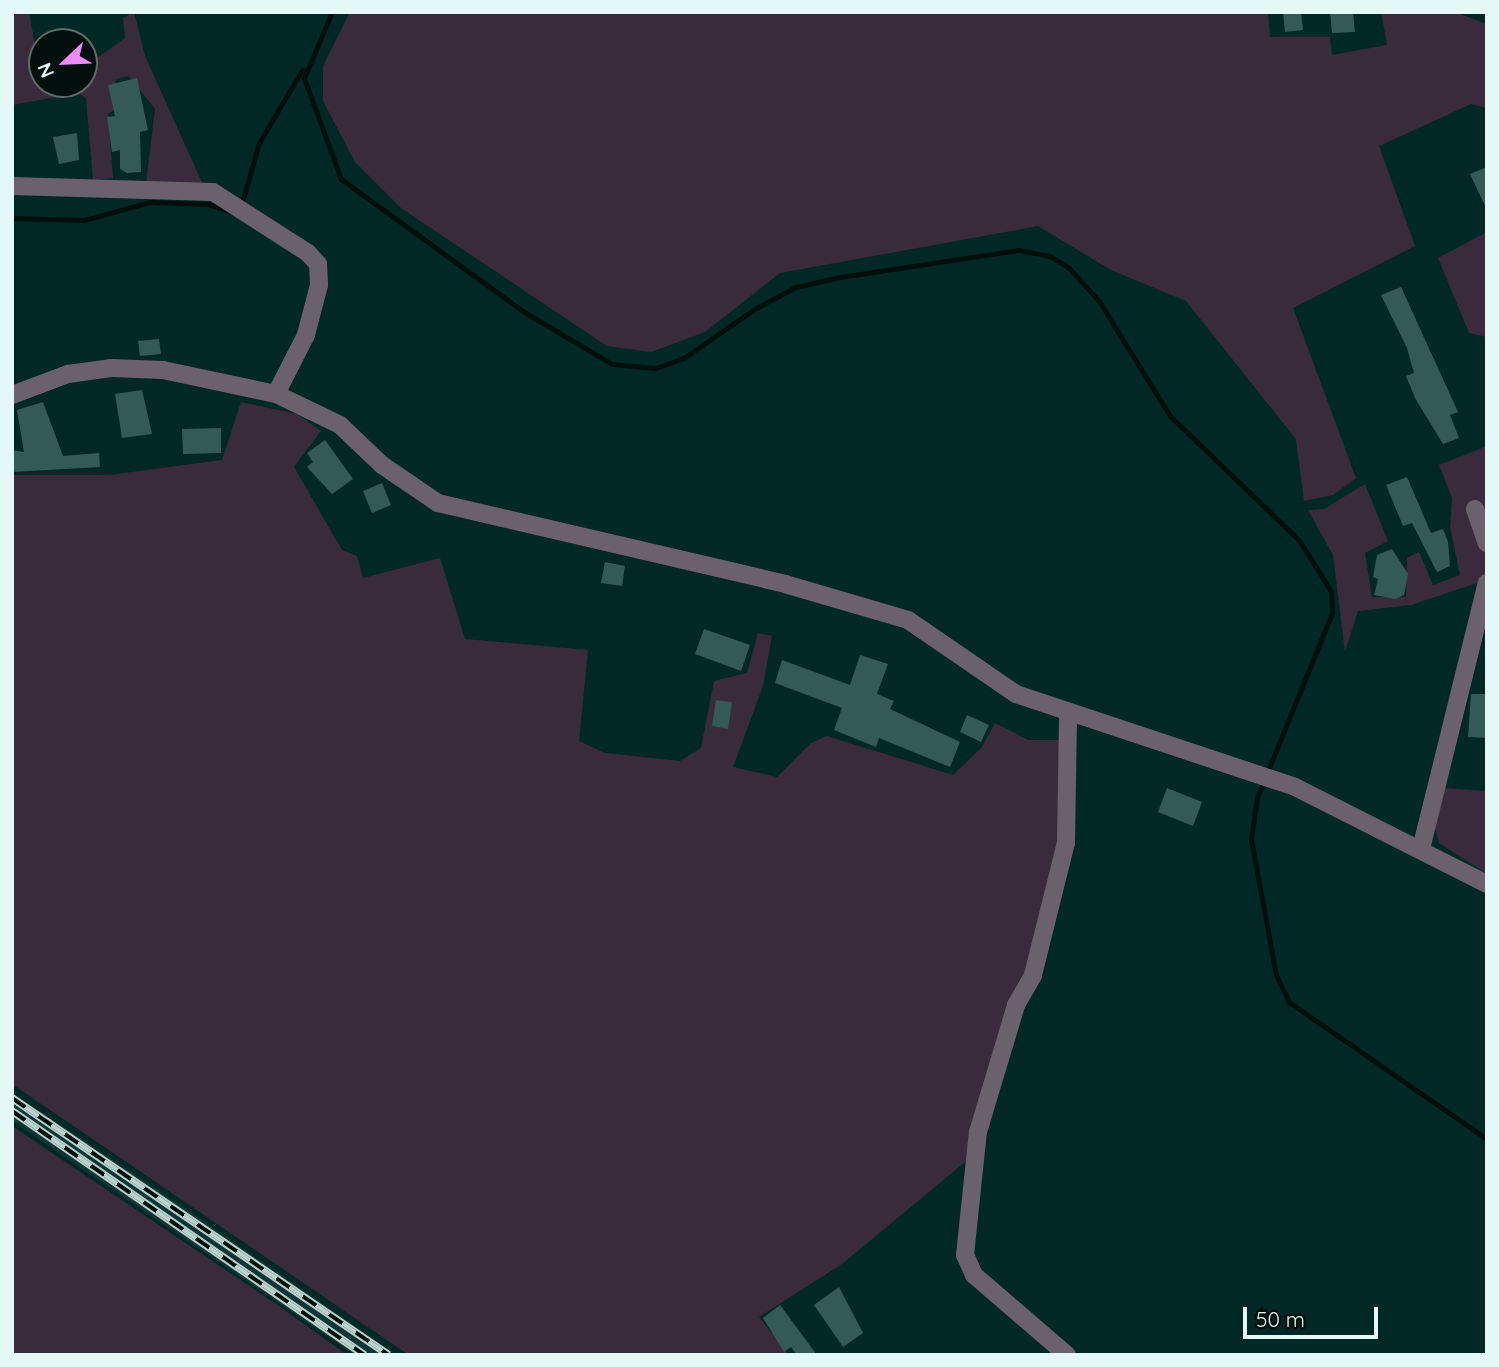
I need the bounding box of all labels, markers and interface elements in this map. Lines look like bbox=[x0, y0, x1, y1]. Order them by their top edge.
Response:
north arrow bbox=[28, 28, 98, 98]
text: N bbox=[32, 59, 59, 82]
scale bar bbox=[1247, 1294, 1382, 1338]
text: 50 m bbox=[1256, 1306, 1305, 1332]

